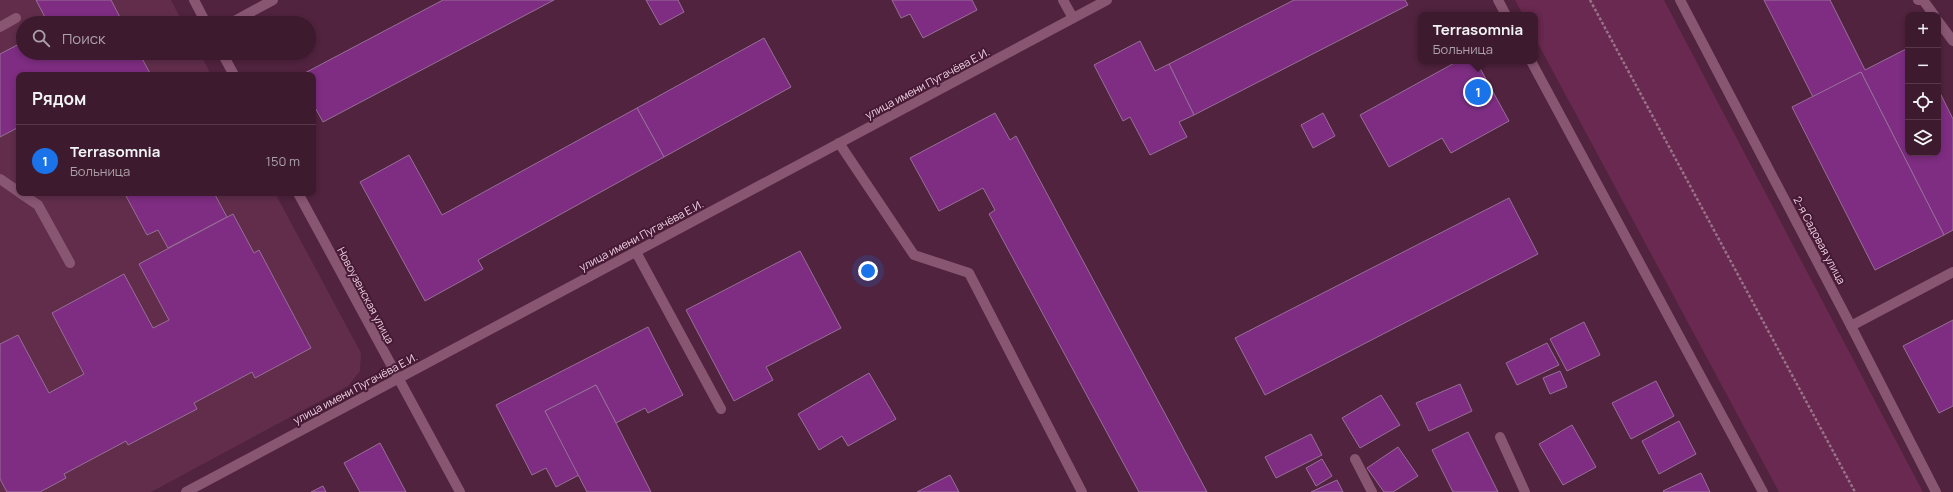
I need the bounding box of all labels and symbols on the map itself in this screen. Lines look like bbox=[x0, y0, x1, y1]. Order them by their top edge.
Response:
street label: улица имени Пугачёва Е.И. bbox=[862, 44, 992, 122]
pin: 1 bbox=[1465, 77, 1491, 107]
street label: 2-я Садовая улица bbox=[1790, 193, 1850, 287]
street label: улица имени Пугачёва Е.И. bbox=[576, 196, 706, 274]
street label: Новоузенская улица bbox=[334, 244, 398, 346]
your location bbox=[858, 261, 878, 281]
street label: улица имени Пугачёва Е.И. bbox=[290, 349, 420, 427]

